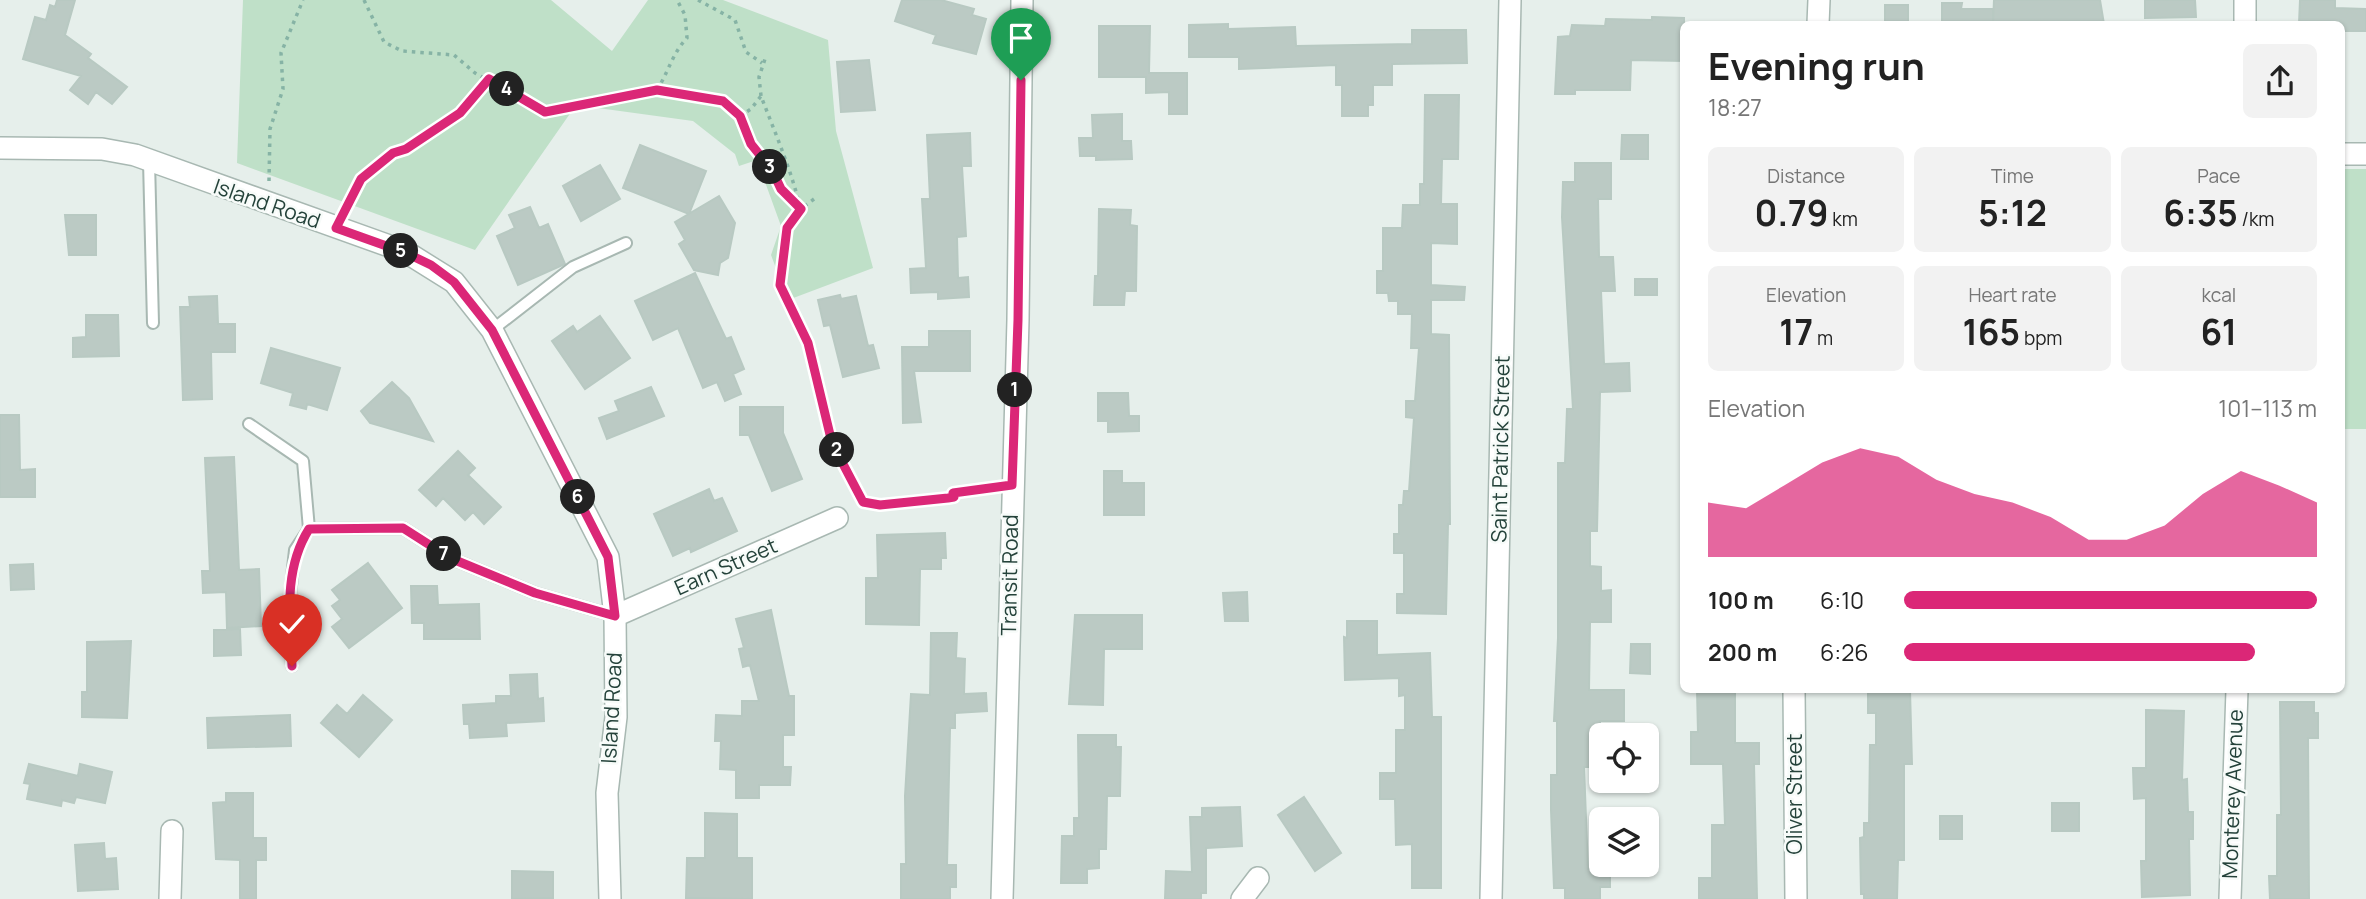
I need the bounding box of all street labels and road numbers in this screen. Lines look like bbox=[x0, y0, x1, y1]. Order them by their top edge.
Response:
street label: Island Road bbox=[210, 172, 325, 234]
street label: Saint Patrick Street bbox=[1484, 355, 1516, 543]
street label: Transit Road bbox=[994, 514, 1024, 636]
street label: Earn Street bbox=[670, 531, 781, 601]
street label: Island Road bbox=[594, 652, 628, 764]
street label: Monterey Avenue bbox=[2215, 709, 2249, 879]
street label: Oliver Street bbox=[1780, 734, 1808, 854]

